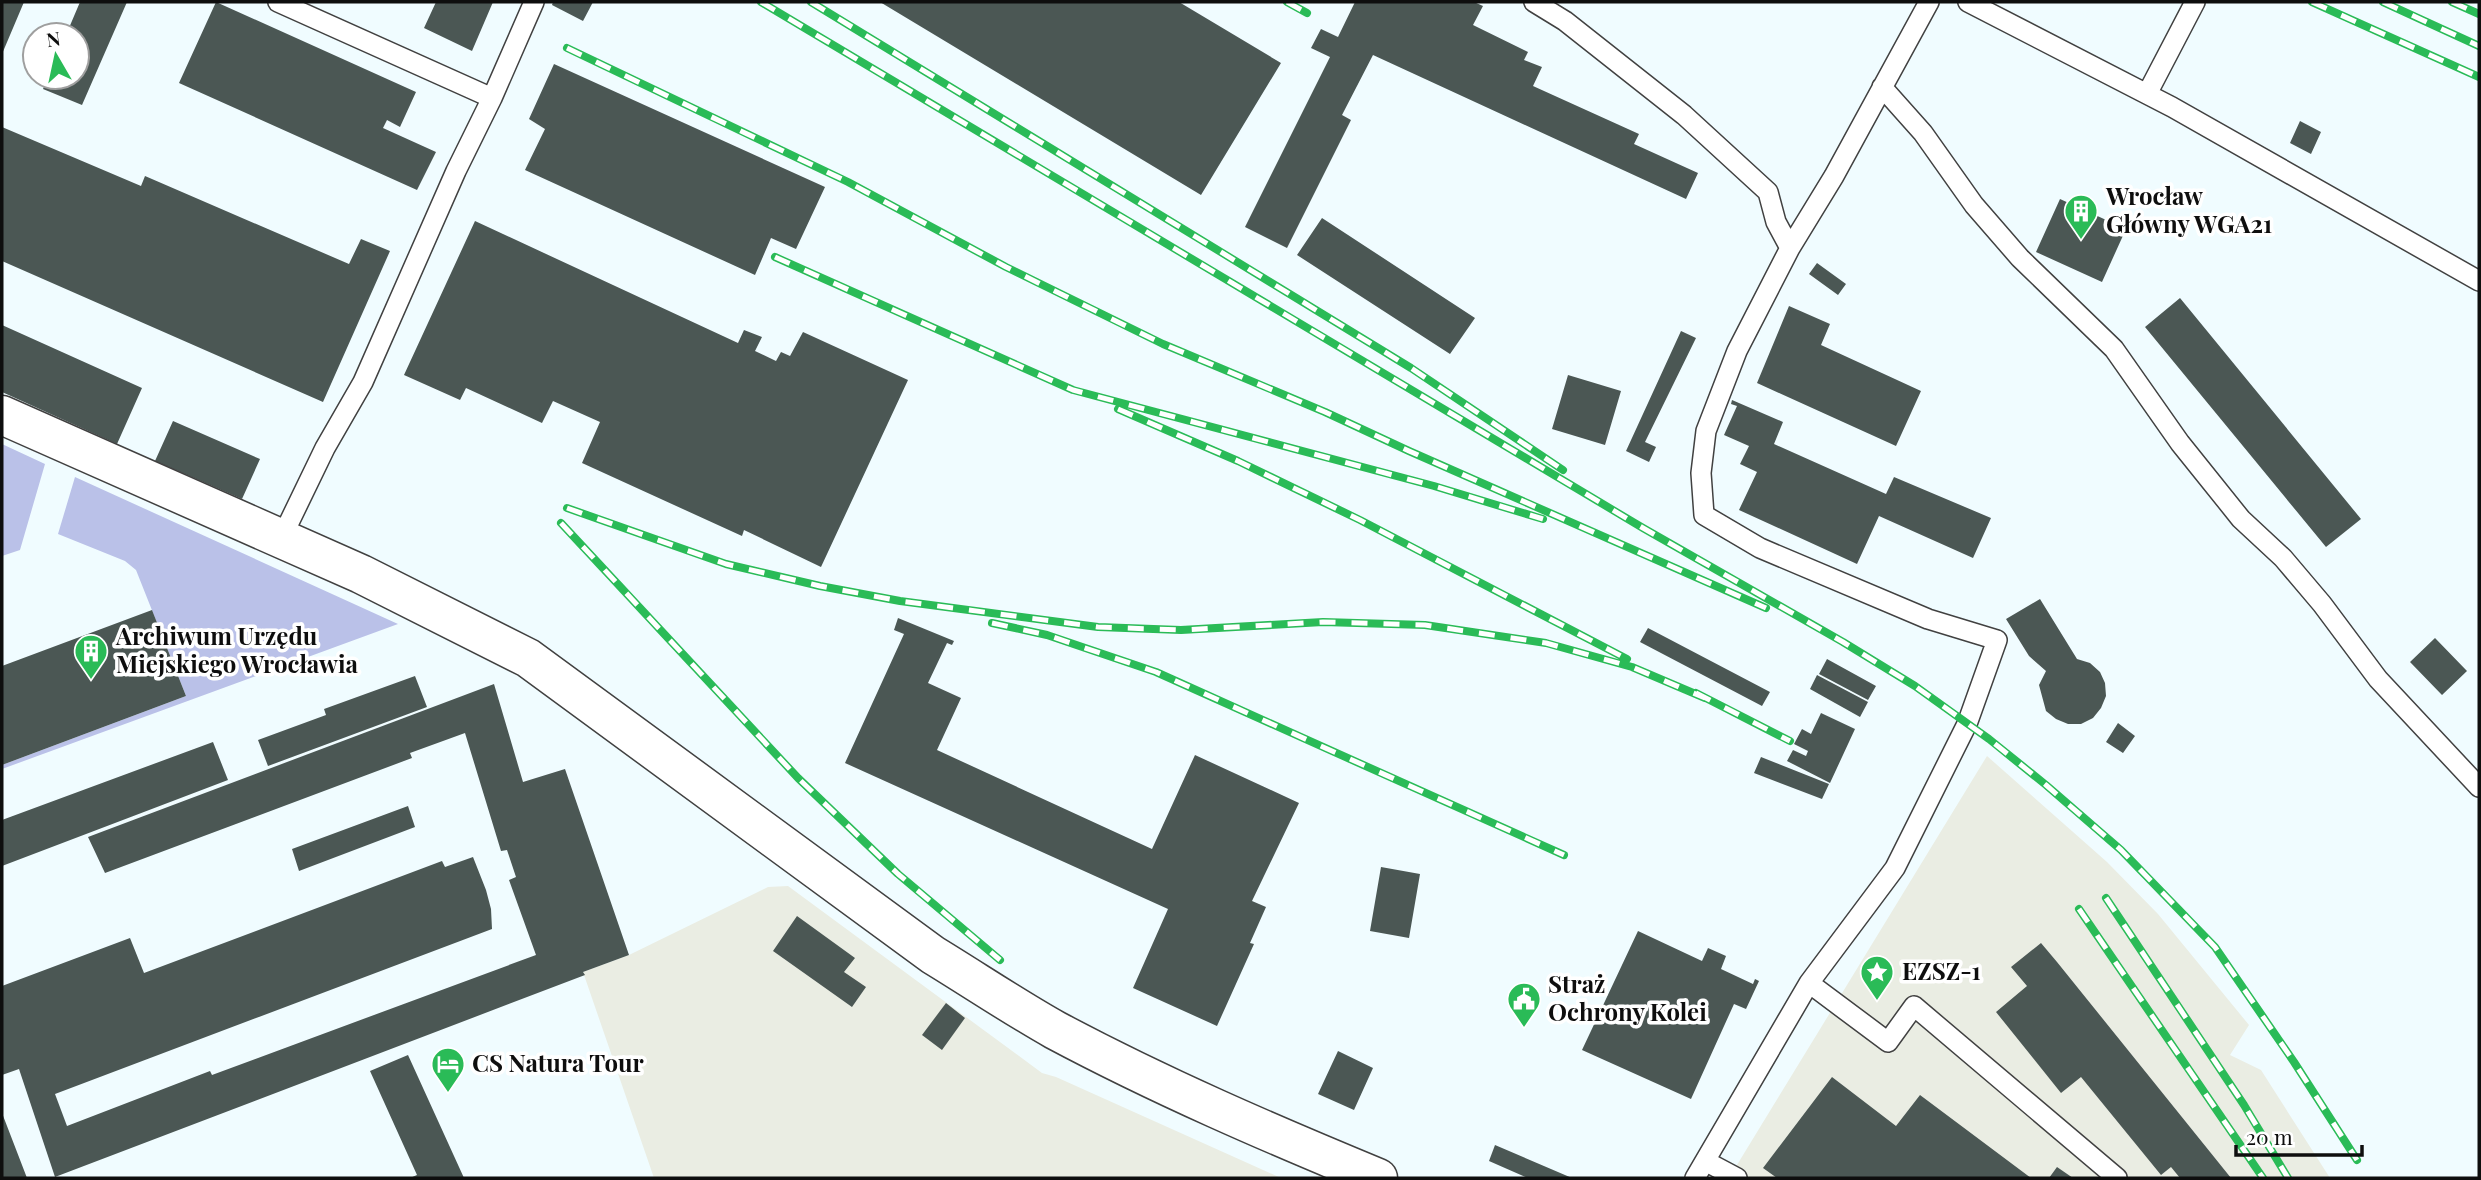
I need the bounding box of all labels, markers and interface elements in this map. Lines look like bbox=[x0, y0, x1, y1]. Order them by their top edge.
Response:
north arrow bbox=[21, 21, 91, 91]
text: N bbox=[44, 24, 62, 52]
place label: Wrocław Główny WGA21 bbox=[2105, 179, 2272, 239]
building icon: Wrocław Główny WGA21 bbox=[2062, 192, 2100, 241]
place label: Archiwum Urzędu Miejskiego Wrocławia bbox=[115, 619, 358, 679]
building icon: Archiwum Urzędu Miejskiego Wrocławia bbox=[72, 632, 110, 681]
place icon: EZSZ-1 bbox=[1858, 953, 1896, 1002]
place label: EZSZ-1 bbox=[1902, 954, 1981, 986]
place label: Straż Ochrony Kolei bbox=[1548, 967, 1707, 1027]
public building icon: Straż Ochrony Kolei bbox=[1505, 980, 1543, 1029]
hotel icon: CS Natura Tour bbox=[429, 1045, 467, 1094]
place label: CS Natura Tour bbox=[472, 1046, 645, 1078]
scale bar bbox=[2236, 1114, 2362, 1158]
text: 20 m bbox=[2246, 1122, 2293, 1150]

